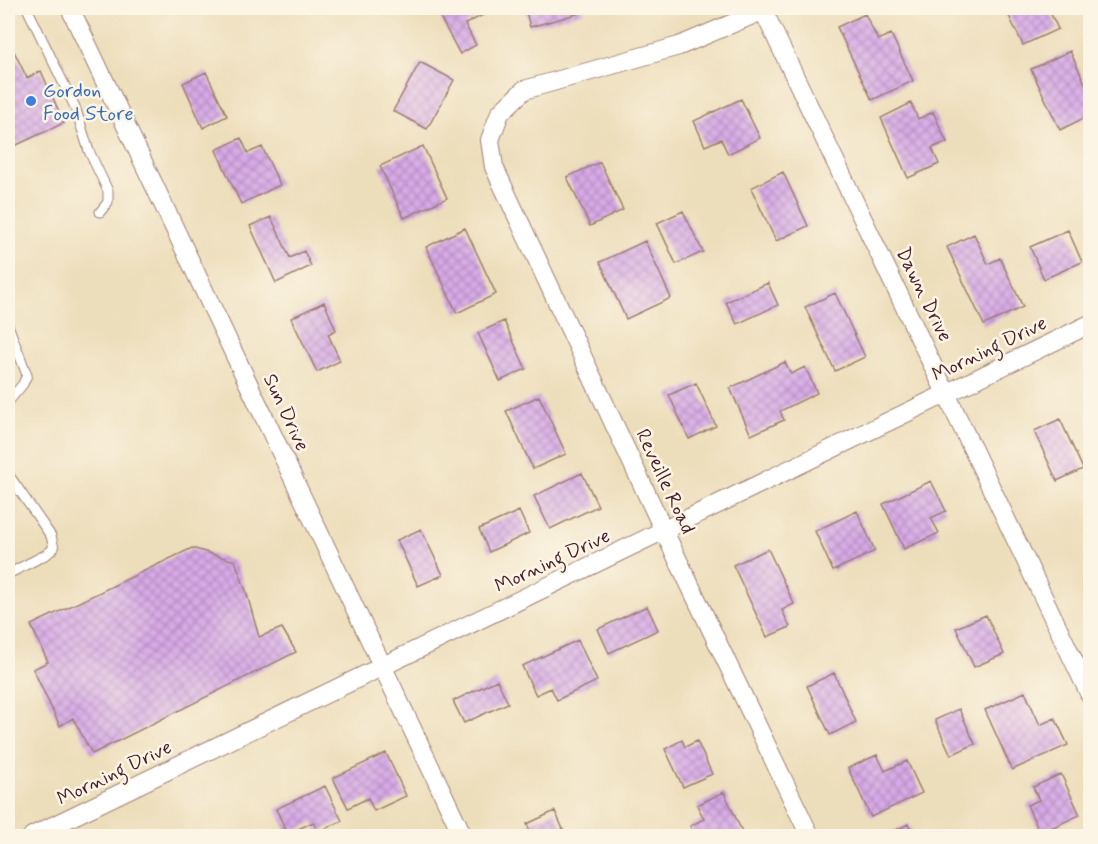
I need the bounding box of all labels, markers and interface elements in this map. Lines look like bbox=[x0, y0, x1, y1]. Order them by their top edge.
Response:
place label: Gordon Food Store bbox=[43, 78, 133, 128]
marker: Gordon Food Store bbox=[24, 94, 38, 108]
street label: Dawn Drive bbox=[889, 243, 958, 346]
street label: Morning Drive bbox=[928, 310, 1052, 391]
street label: Sun Drive bbox=[256, 369, 315, 456]
street label: Reveille Road bbox=[628, 425, 701, 539]
street label: Morning Drive bbox=[490, 523, 616, 602]
street label: Morning Drive bbox=[53, 734, 177, 815]

